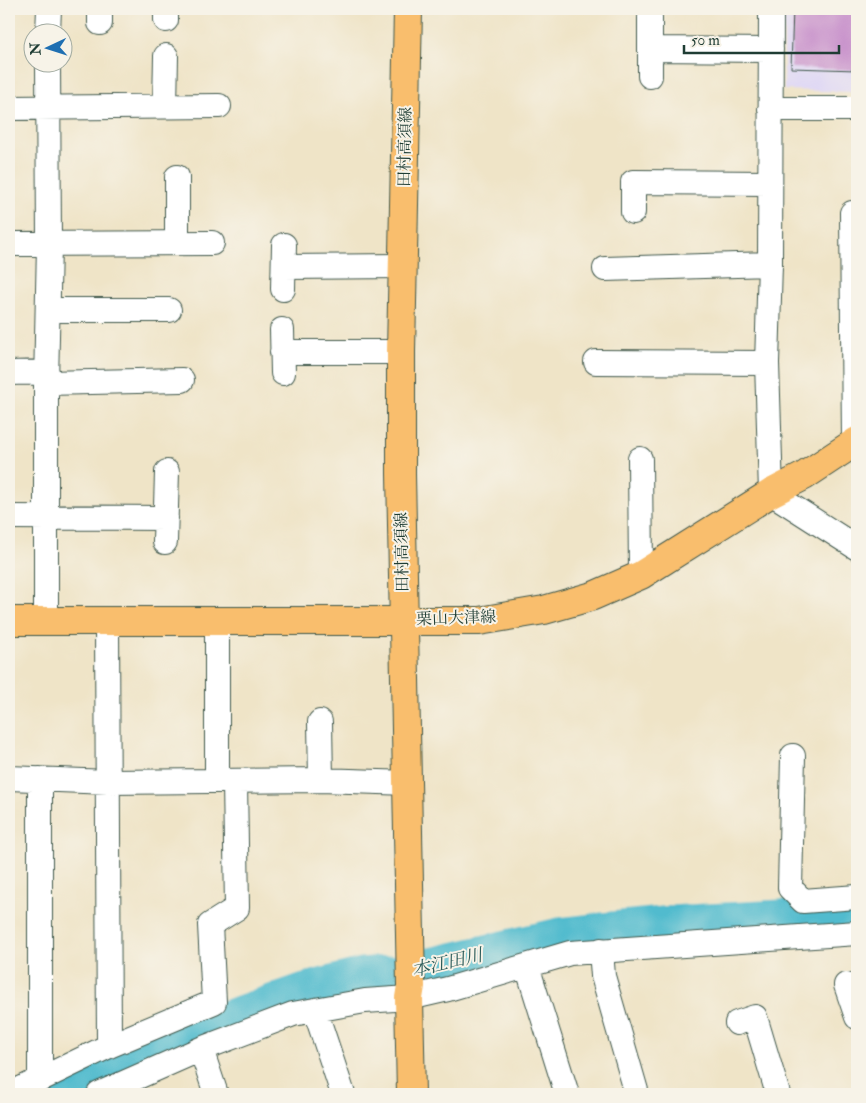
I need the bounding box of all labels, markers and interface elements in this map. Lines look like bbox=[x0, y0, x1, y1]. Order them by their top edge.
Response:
north arrow bbox=[22, 22, 72, 72]
scale bar bbox=[684, 22, 838, 54]
text: 50 m bbox=[691, 31, 720, 50]
text: N bbox=[27, 42, 45, 57]
street label: 田村高須線 bbox=[394, 107, 416, 187]
street label: 田村高須線 bbox=[391, 512, 413, 592]
street label: 栗山大津線 bbox=[416, 607, 496, 629]
water label: 本江田川 bbox=[409, 943, 487, 982]

